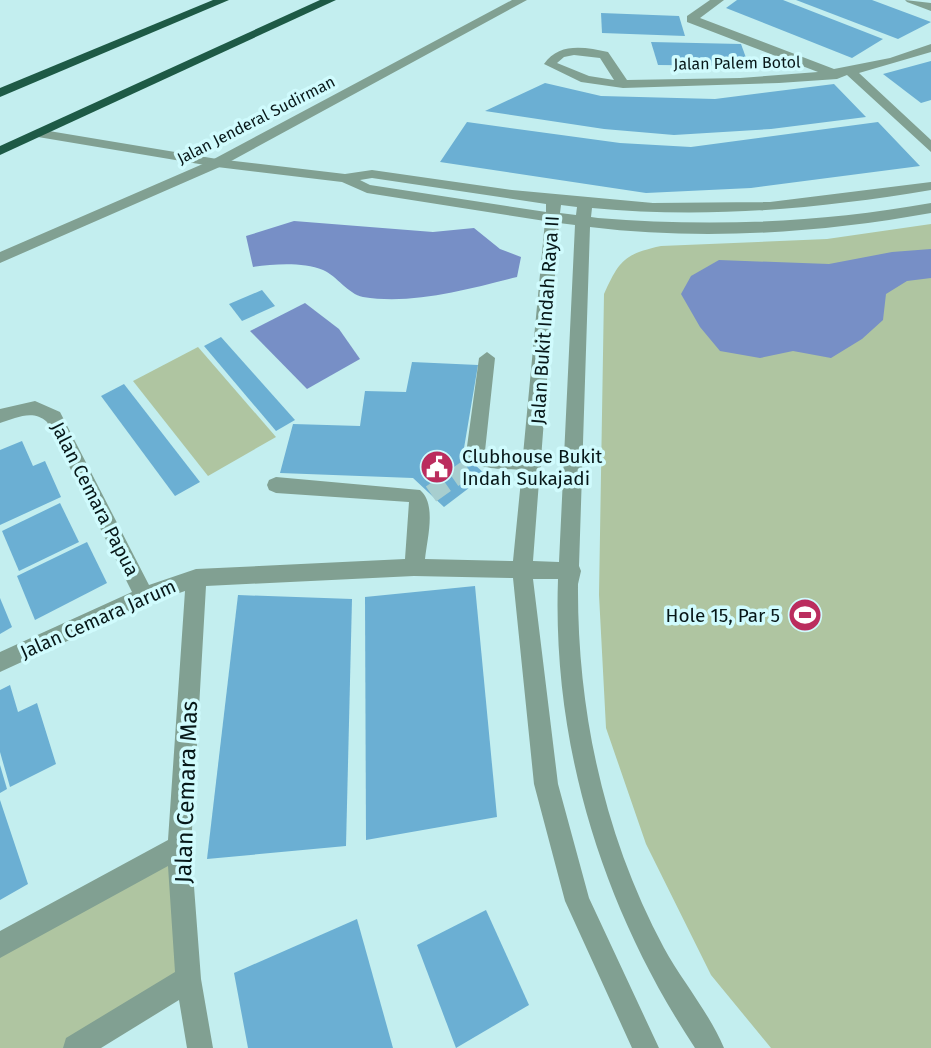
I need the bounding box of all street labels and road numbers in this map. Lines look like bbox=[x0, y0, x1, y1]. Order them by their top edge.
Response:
street label: Jalan Palem Botol bbox=[673, 52, 801, 74]
street label: Jalan Jenderal Sudirman bbox=[174, 72, 338, 168]
street label: Jalan Bukit Indah Raya II bbox=[526, 215, 564, 425]
street label: Jalan Cemara Papua bbox=[46, 418, 144, 580]
street label: Jalan Cemara Jarum bbox=[17, 574, 179, 664]
street label: Jalan Cemara Mas bbox=[169, 700, 203, 884]

